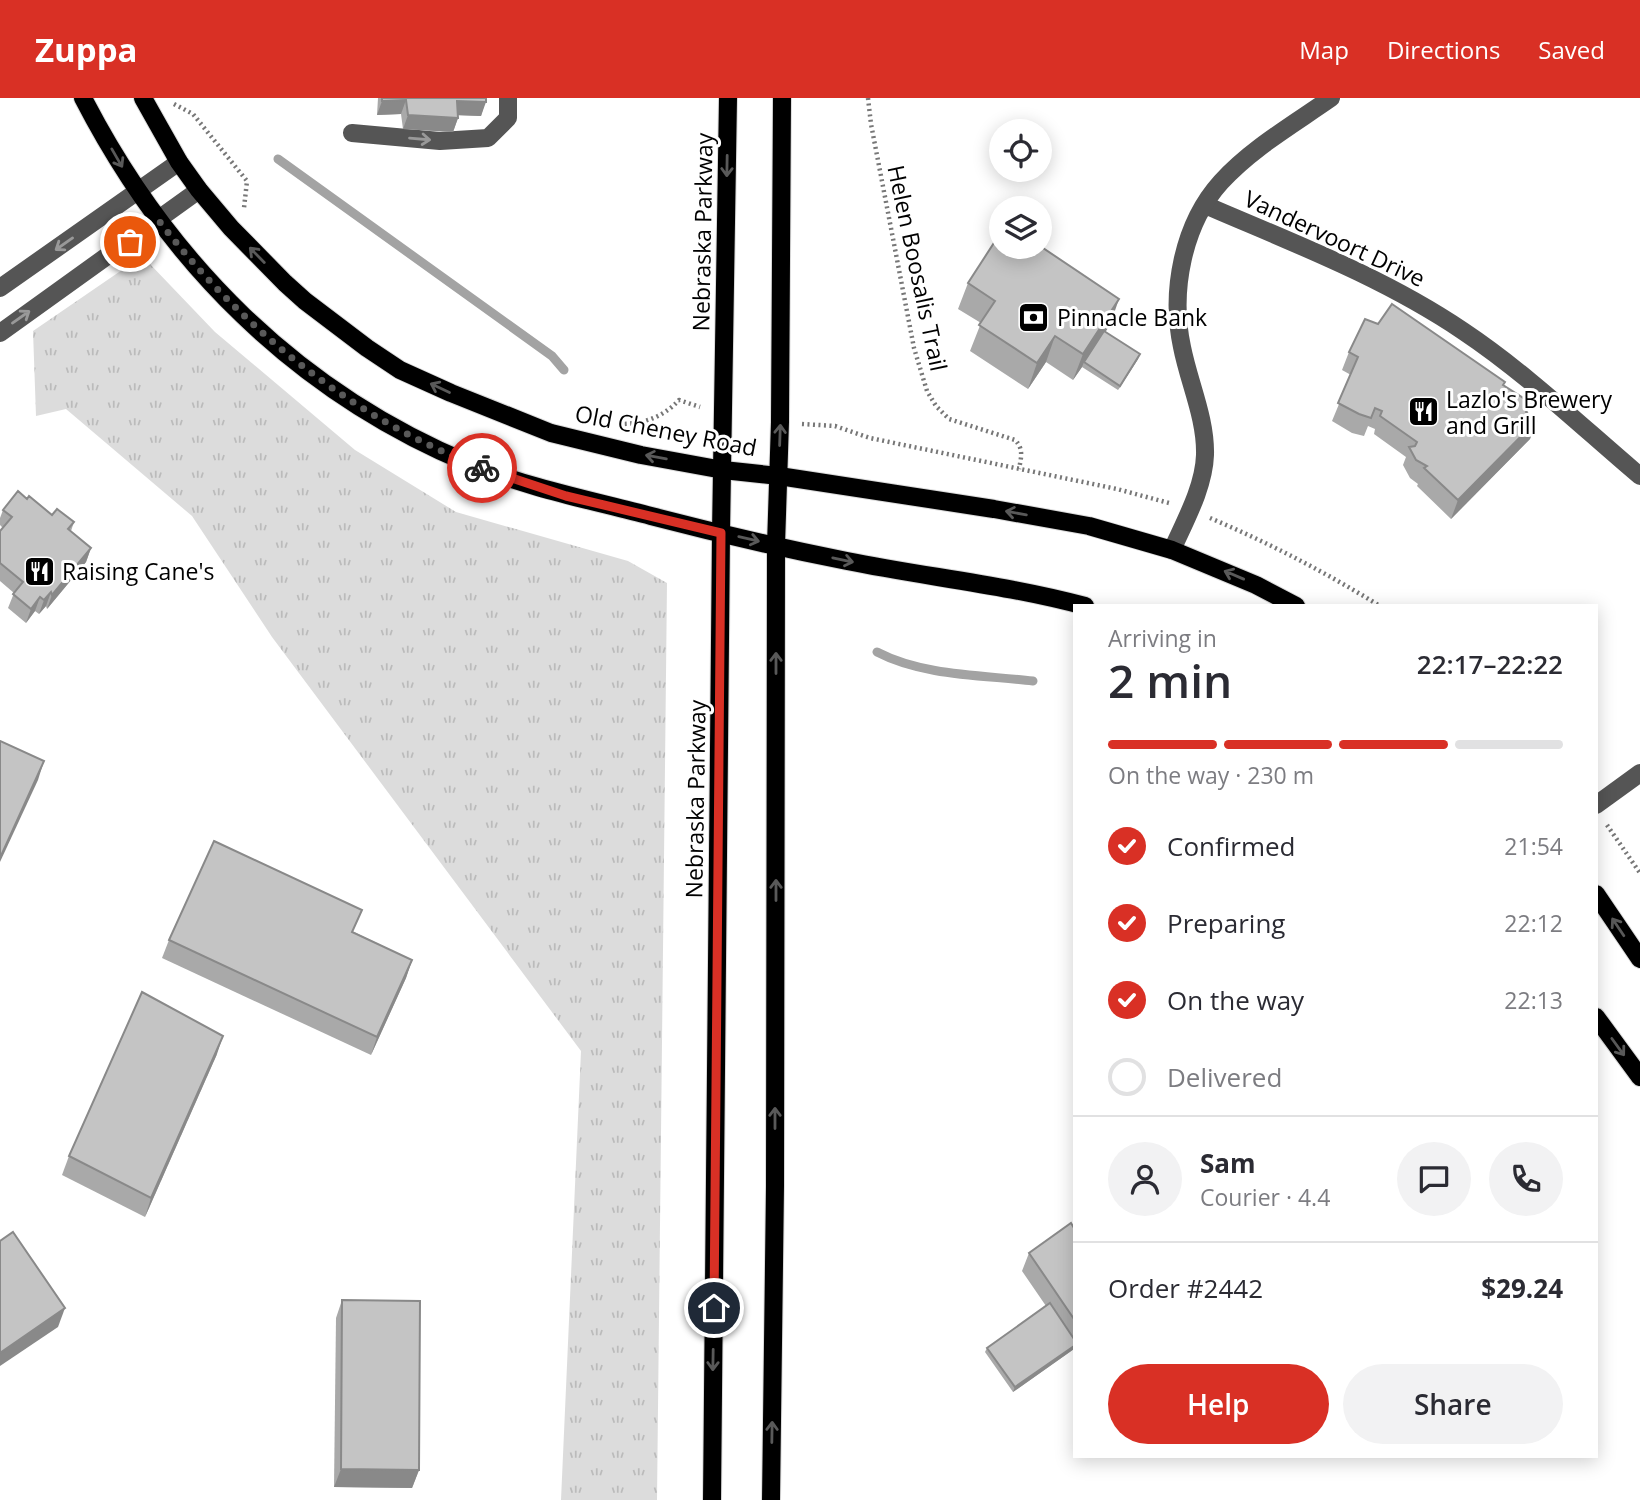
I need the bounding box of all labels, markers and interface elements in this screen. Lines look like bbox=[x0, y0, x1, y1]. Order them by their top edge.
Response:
text: Zuppa bbox=[35, 27, 138, 72]
text: Map bbox=[1299, 33, 1349, 66]
text: Directions bbox=[1387, 33, 1500, 66]
text: Saved bbox=[1538, 33, 1605, 66]
map controls bbox=[989, 119, 1052, 259]
button: locate bbox=[989, 119, 1052, 182]
street label: Nebraska Parkway bbox=[684, 132, 720, 332]
one-way arrow bbox=[408, 133, 431, 146]
one-way arrow bbox=[110, 147, 124, 167]
one-way arrow bbox=[720, 154, 734, 177]
street label: Helen Boosalis Trail bbox=[881, 162, 955, 374]
street label: Vandervoort Drive bbox=[1239, 182, 1431, 294]
button: layers bbox=[989, 196, 1052, 259]
pin bbox=[100, 212, 160, 272]
icon: bag bbox=[111, 223, 149, 261]
one-way arrow bbox=[55, 237, 74, 251]
one-way arrow bbox=[249, 247, 266, 264]
bank icon: Pinnacle Bank bbox=[1017, 300, 1051, 334]
place label: Pinnacle Bank bbox=[1057, 301, 1207, 333]
one-way arrow bbox=[11, 310, 30, 325]
one-way arrow bbox=[430, 381, 451, 395]
place label: Lazlo's Brewery and Grill bbox=[1446, 383, 1612, 441]
restaurant icon: Lazlo's Brewery and Grill bbox=[1406, 395, 1440, 429]
street label: Old Cheney Road bbox=[572, 397, 760, 463]
one-way arrow bbox=[773, 424, 787, 447]
courier bbox=[447, 433, 517, 503]
icon: bike bbox=[463, 449, 501, 487]
one-way arrow bbox=[645, 450, 668, 464]
one-way arrow bbox=[1006, 506, 1028, 519]
one-way arrow bbox=[737, 533, 760, 546]
restaurant icon: Raising Cane's bbox=[22, 554, 56, 588]
one-way arrow bbox=[831, 554, 854, 568]
place label: Raising Cane's bbox=[62, 555, 214, 587]
one-way arrow bbox=[1224, 568, 1246, 581]
text: Arriving in bbox=[1108, 622, 1217, 654]
text: 22:17–22:22 bbox=[1417, 646, 1563, 682]
text: 2 min bbox=[1108, 649, 1232, 711]
one-way arrow bbox=[769, 651, 783, 674]
street label: Nebraska Parkway bbox=[677, 699, 713, 899]
text: On the way · 230 m bbox=[1108, 759, 1314, 791]
icon: check bbox=[1108, 827, 1146, 865]
text: Confirmed bbox=[1167, 828, 1295, 864]
text: 21:54 bbox=[1504, 830, 1563, 862]
one-way arrow bbox=[769, 879, 783, 902]
icon: check bbox=[1108, 904, 1146, 942]
text: Preparing bbox=[1167, 905, 1285, 941]
text: 22:12 bbox=[1504, 907, 1563, 939]
one-way arrow bbox=[1611, 918, 1625, 937]
icon: check bbox=[1108, 981, 1146, 1019]
text: On the way bbox=[1167, 982, 1304, 1018]
text: 22:13 bbox=[1504, 984, 1563, 1016]
one-way arrow bbox=[1611, 1037, 1625, 1056]
text: Delivered bbox=[1167, 1059, 1282, 1095]
one-way arrow bbox=[768, 1106, 782, 1129]
button: person bbox=[1108, 1142, 1182, 1216]
button: chat bbox=[1397, 1142, 1471, 1216]
button: phone bbox=[1489, 1142, 1563, 1216]
text: Sam bbox=[1200, 1145, 1256, 1181]
text: Courier · 4.4 bbox=[1200, 1181, 1330, 1213]
text: Order #2442 bbox=[1108, 1270, 1263, 1306]
text: $29.24 bbox=[1481, 1270, 1563, 1306]
pin bbox=[684, 1278, 744, 1338]
icon: home bbox=[695, 1289, 733, 1327]
one-way arrow bbox=[706, 1349, 720, 1372]
button: Help bbox=[1108, 1364, 1329, 1444]
button: Share bbox=[1343, 1364, 1563, 1444]
one-way arrow bbox=[765, 1421, 778, 1444]

